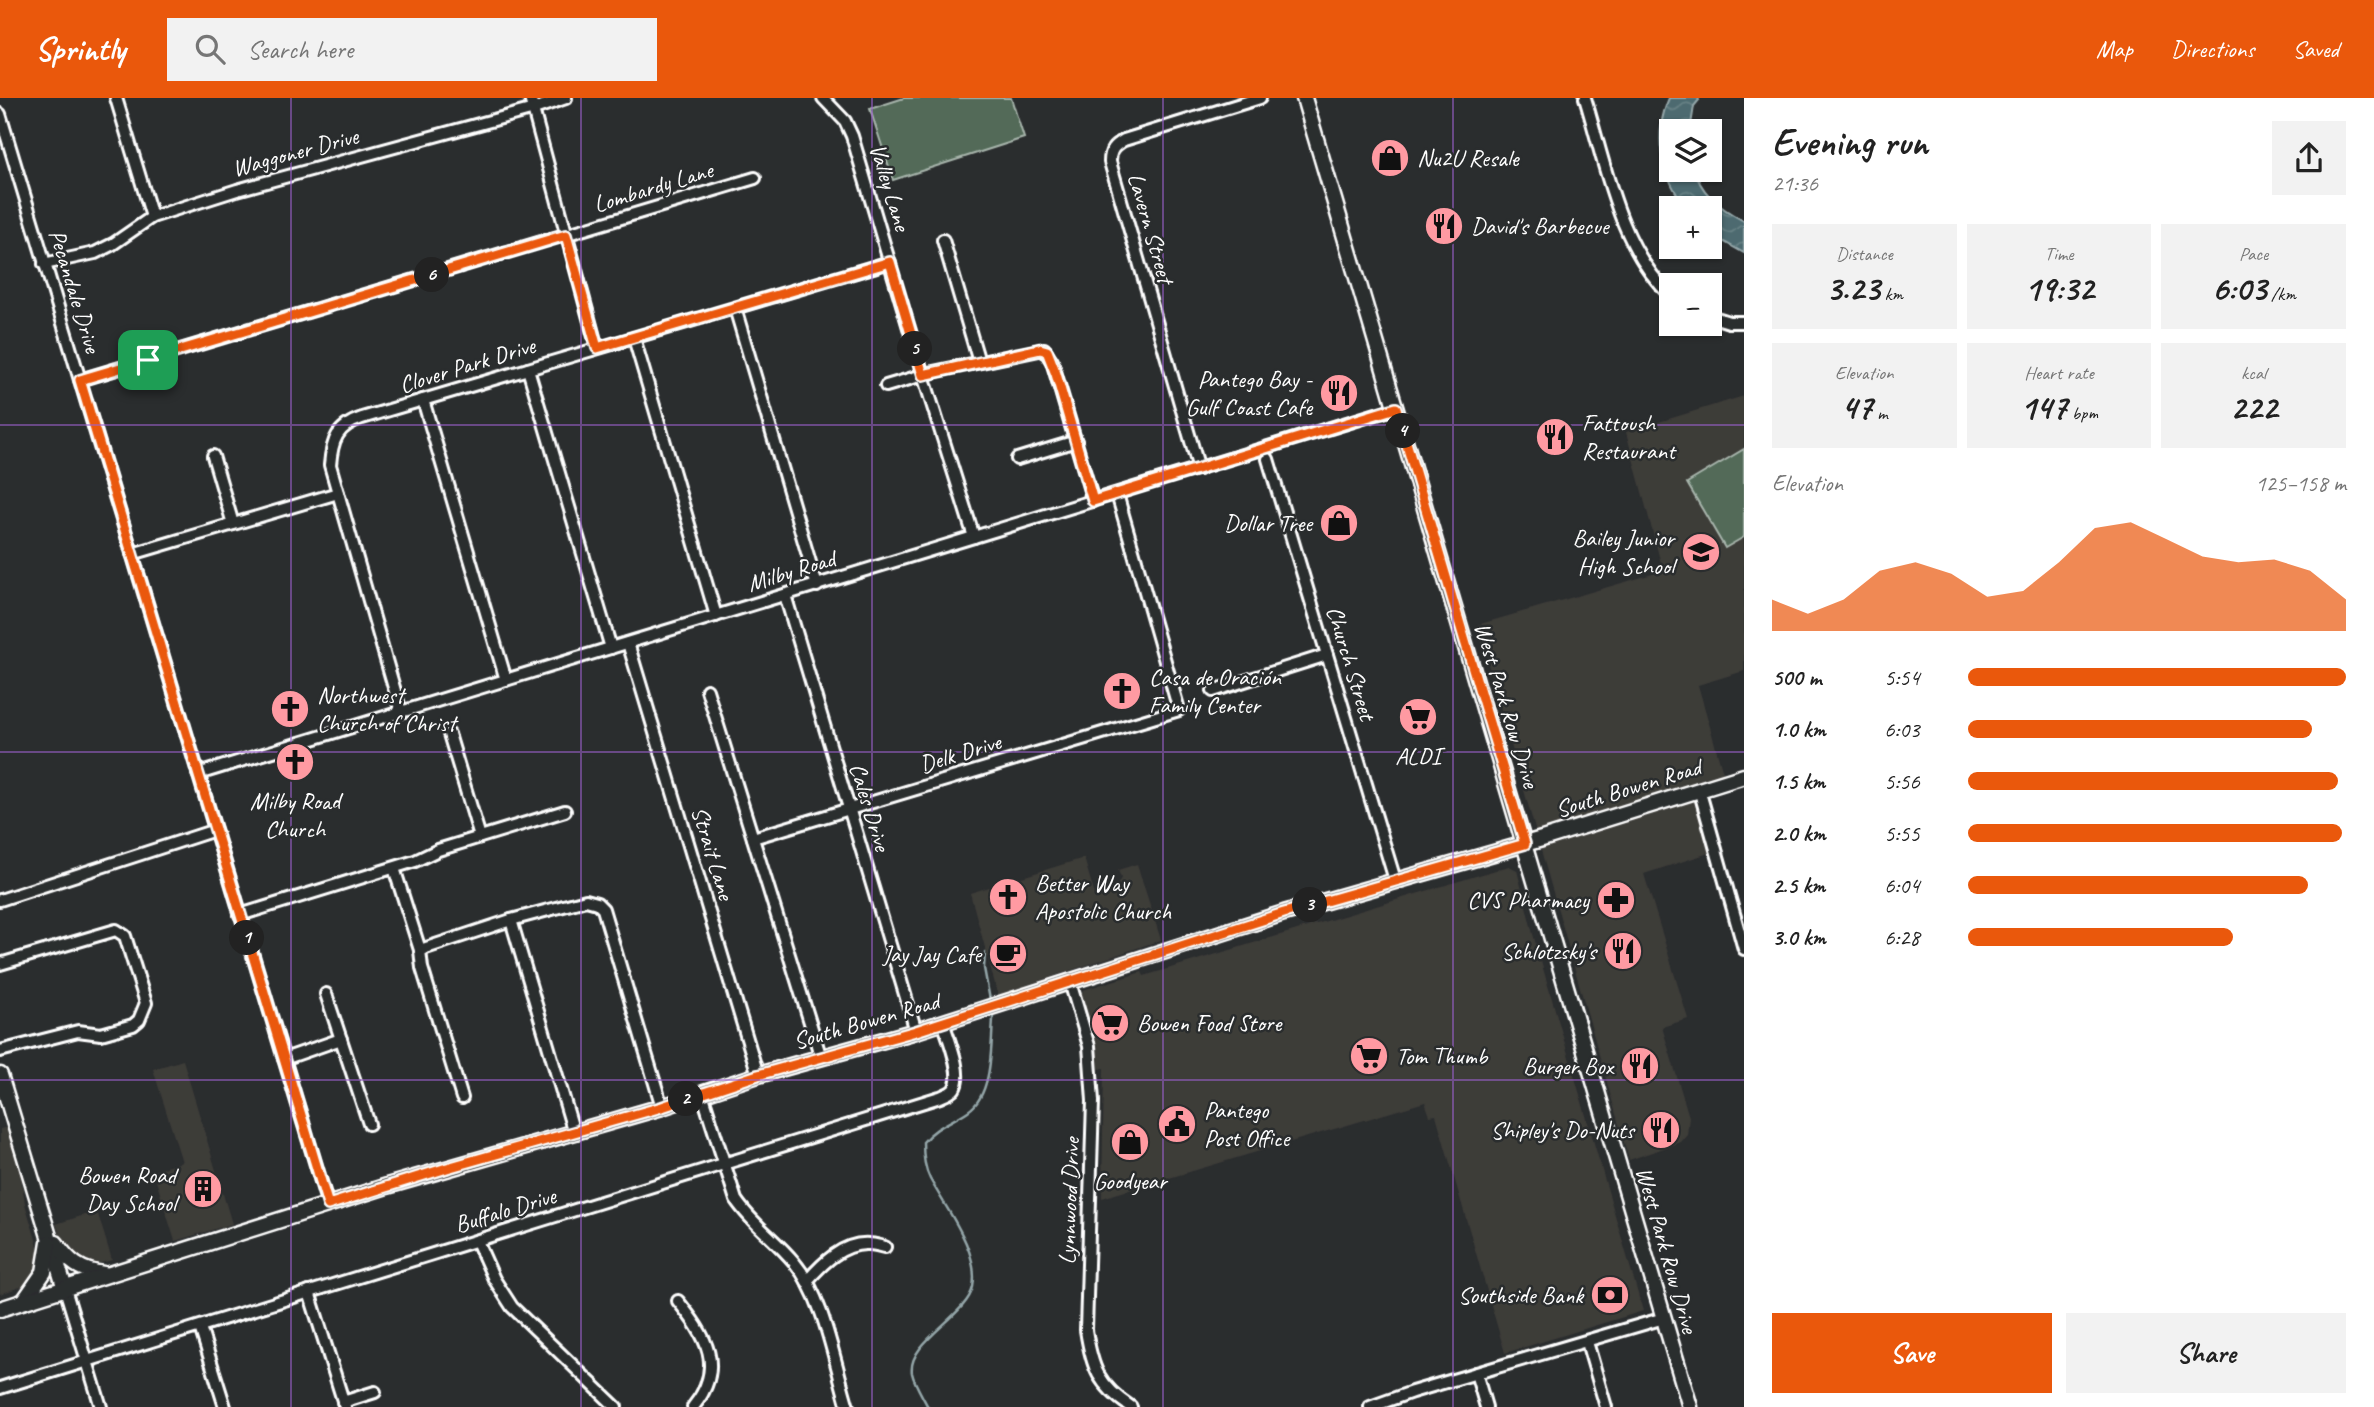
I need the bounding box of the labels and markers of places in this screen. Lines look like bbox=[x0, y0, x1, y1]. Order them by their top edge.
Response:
shop icon: Nu2U Resale bbox=[1369, 137, 1411, 179]
place label: Nu2U Resale bbox=[1417, 143, 1521, 173]
restaurant icon: David's Barbecue bbox=[1423, 205, 1465, 247]
place label: David's Barbecue bbox=[1471, 211, 1611, 241]
pin: 6 bbox=[414, 258, 450, 292]
pin bbox=[118, 330, 178, 390]
pin: 5 bbox=[898, 331, 932, 366]
place label: Pantego Bay - Gulf Coast Cafe bbox=[1186, 364, 1314, 422]
restaurant icon: Pantego Bay - Gulf Coast Cafe bbox=[1318, 372, 1360, 414]
place label: Fattoush Restaurant bbox=[1582, 408, 1677, 466]
pin: 4 bbox=[1386, 414, 1420, 448]
restaurant icon: Fattoush Restaurant bbox=[1534, 416, 1576, 458]
shop icon: Dollar Tree bbox=[1318, 502, 1360, 544]
place label: Dollar Tree bbox=[1224, 508, 1314, 538]
place label: Bailey Junior High School bbox=[1573, 523, 1678, 581]
school or university icon: Bailey Junior High School bbox=[1680, 531, 1722, 573]
place label: Casa de Oración Family Center bbox=[1149, 662, 1282, 720]
church icon: Casa de Oración Family Center bbox=[1101, 670, 1143, 712]
place label: Northwest Church of Christ bbox=[317, 680, 459, 738]
church icon: Northwest Church of Christ bbox=[269, 688, 311, 730]
supermarket icon: ALDI bbox=[1397, 696, 1439, 738]
church icon: Milby Road Church bbox=[274, 741, 316, 783]
place label: ALDI bbox=[1395, 741, 1446, 771]
place label: Milby Road Church bbox=[250, 786, 344, 844]
place label: Better Way Apostolic Church bbox=[1035, 868, 1172, 926]
church icon: Better Way Apostolic Church bbox=[987, 876, 1029, 918]
pharmacy icon: CVS Pharmacy bbox=[1595, 879, 1637, 921]
place label: CVS Pharmacy bbox=[1467, 885, 1591, 915]
pin: 3 bbox=[1292, 888, 1328, 922]
pin: 1 bbox=[230, 920, 264, 956]
restaurant icon: Schlotzsky's bbox=[1602, 930, 1644, 972]
cafe icon: Jay Jay Cafe bbox=[987, 933, 1029, 975]
place label: Schlotzsky's bbox=[1501, 936, 1599, 966]
place label: Jay Jay Cafe bbox=[882, 939, 983, 969]
supermarket icon: Bowen Food Store bbox=[1089, 1002, 1131, 1044]
place label: Bowen Food Store bbox=[1137, 1008, 1283, 1038]
supermarket icon: Tom Thumb bbox=[1348, 1035, 1390, 1077]
place label: Tom Thumb bbox=[1396, 1041, 1489, 1071]
restaurant icon: Burger Box bbox=[1619, 1045, 1661, 1087]
place label: Burger Box bbox=[1523, 1051, 1615, 1081]
pin: 2 bbox=[668, 1082, 704, 1116]
place label: Pantego Post Office bbox=[1204, 1095, 1291, 1153]
public building icon: Pantego Post Office bbox=[1156, 1103, 1198, 1145]
restaurant icon: Shipley's Do-Nuts bbox=[1640, 1109, 1682, 1151]
place label: Shipley's Do-Nuts bbox=[1491, 1115, 1636, 1145]
shop icon: Goodyear bbox=[1109, 1121, 1151, 1163]
place label: Bowen Road Day School bbox=[78, 1160, 180, 1218]
place label: Goodyear bbox=[1093, 1166, 1169, 1196]
building icon: Bowen Road Day School bbox=[182, 1168, 224, 1210]
bank icon: Southside Bank bbox=[1589, 1274, 1631, 1316]
place label: Southside Bank bbox=[1458, 1280, 1585, 1310]

